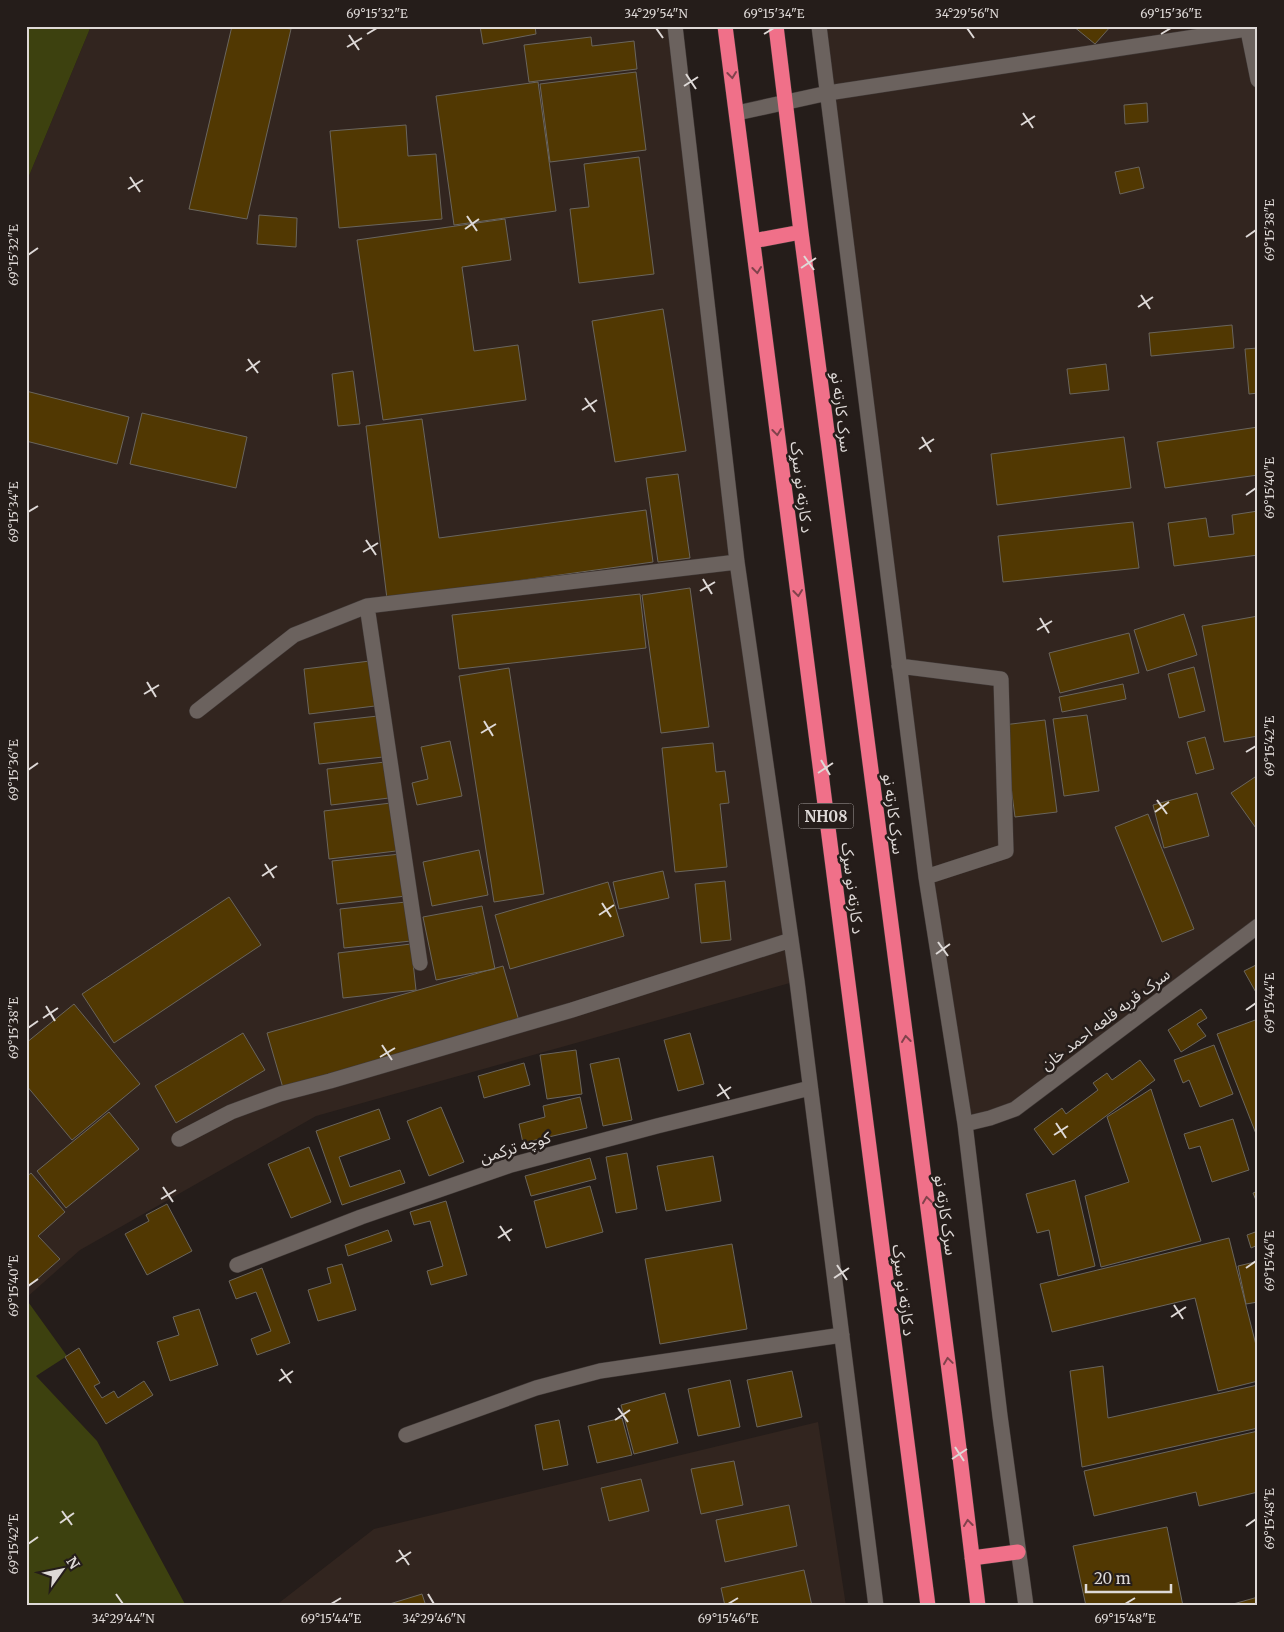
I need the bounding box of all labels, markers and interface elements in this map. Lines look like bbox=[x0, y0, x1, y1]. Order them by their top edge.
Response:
text: 69°15'32"E bbox=[346, 6, 408, 21]
text: 34°29'54"N bbox=[624, 6, 688, 21]
text: 69°15'34"E bbox=[744, 6, 805, 21]
text: 34°29'56"N bbox=[935, 6, 1000, 21]
text: 69°15'36"E bbox=[1140, 6, 1202, 21]
one-way arrow bbox=[726, 71, 737, 79]
text: 69°15'38"E bbox=[1262, 199, 1277, 261]
text: 69°15'32"E bbox=[6, 224, 21, 286]
one-way arrow bbox=[751, 267, 762, 275]
street label: سرک کارته نو bbox=[827, 371, 857, 453]
one-way arrow bbox=[771, 428, 782, 436]
street label: د کارته نو سړک bbox=[786, 440, 818, 534]
text: 69°15'40"E bbox=[1262, 457, 1277, 519]
text: 69°15'34"E bbox=[6, 481, 21, 542]
one-way arrow bbox=[792, 589, 802, 597]
text: 69°15'42"E bbox=[1262, 715, 1277, 776]
text: 69°15'36"E bbox=[6, 739, 21, 801]
street label: سرک کارته نو bbox=[879, 773, 909, 855]
road number: NH08 bbox=[798, 804, 854, 828]
street label: د کارته نو سړک bbox=[837, 841, 869, 935]
street label: سرک قریه قلعه احمد خان bbox=[1036, 964, 1174, 1074]
text: 69°15'44"E bbox=[1262, 972, 1277, 1033]
text: 69°15'38"E bbox=[6, 997, 21, 1059]
one-way arrow bbox=[901, 1035, 912, 1043]
street label: کوچه ترکمن bbox=[477, 1127, 554, 1168]
street label: سرک کارته نو bbox=[930, 1174, 962, 1256]
one-way arrow bbox=[922, 1196, 933, 1204]
text: 69°15'46"E bbox=[1262, 1230, 1277, 1291]
street label: د کارته نو سړک bbox=[888, 1243, 920, 1337]
text: 69°15'40"E bbox=[6, 1255, 21, 1317]
one-way arrow bbox=[943, 1357, 954, 1365]
text: 69°15'48"E bbox=[1262, 1488, 1277, 1550]
text: 69°15'42"E bbox=[6, 1513, 21, 1574]
one-way arrow bbox=[963, 1518, 974, 1526]
north arrow bbox=[38, 1544, 88, 1594]
text: N bbox=[62, 1553, 83, 1572]
scale bar bbox=[1086, 1562, 1172, 1594]
text: 20 m bbox=[1094, 1569, 1131, 1588]
text: 34°29'44"N bbox=[91, 1611, 155, 1626]
text: 69°15'44"E bbox=[301, 1611, 362, 1626]
text: 34°29'46"N bbox=[402, 1611, 466, 1626]
text: 69°15'46"E bbox=[698, 1611, 759, 1626]
text: 69°15'48"E bbox=[1094, 1611, 1156, 1626]

